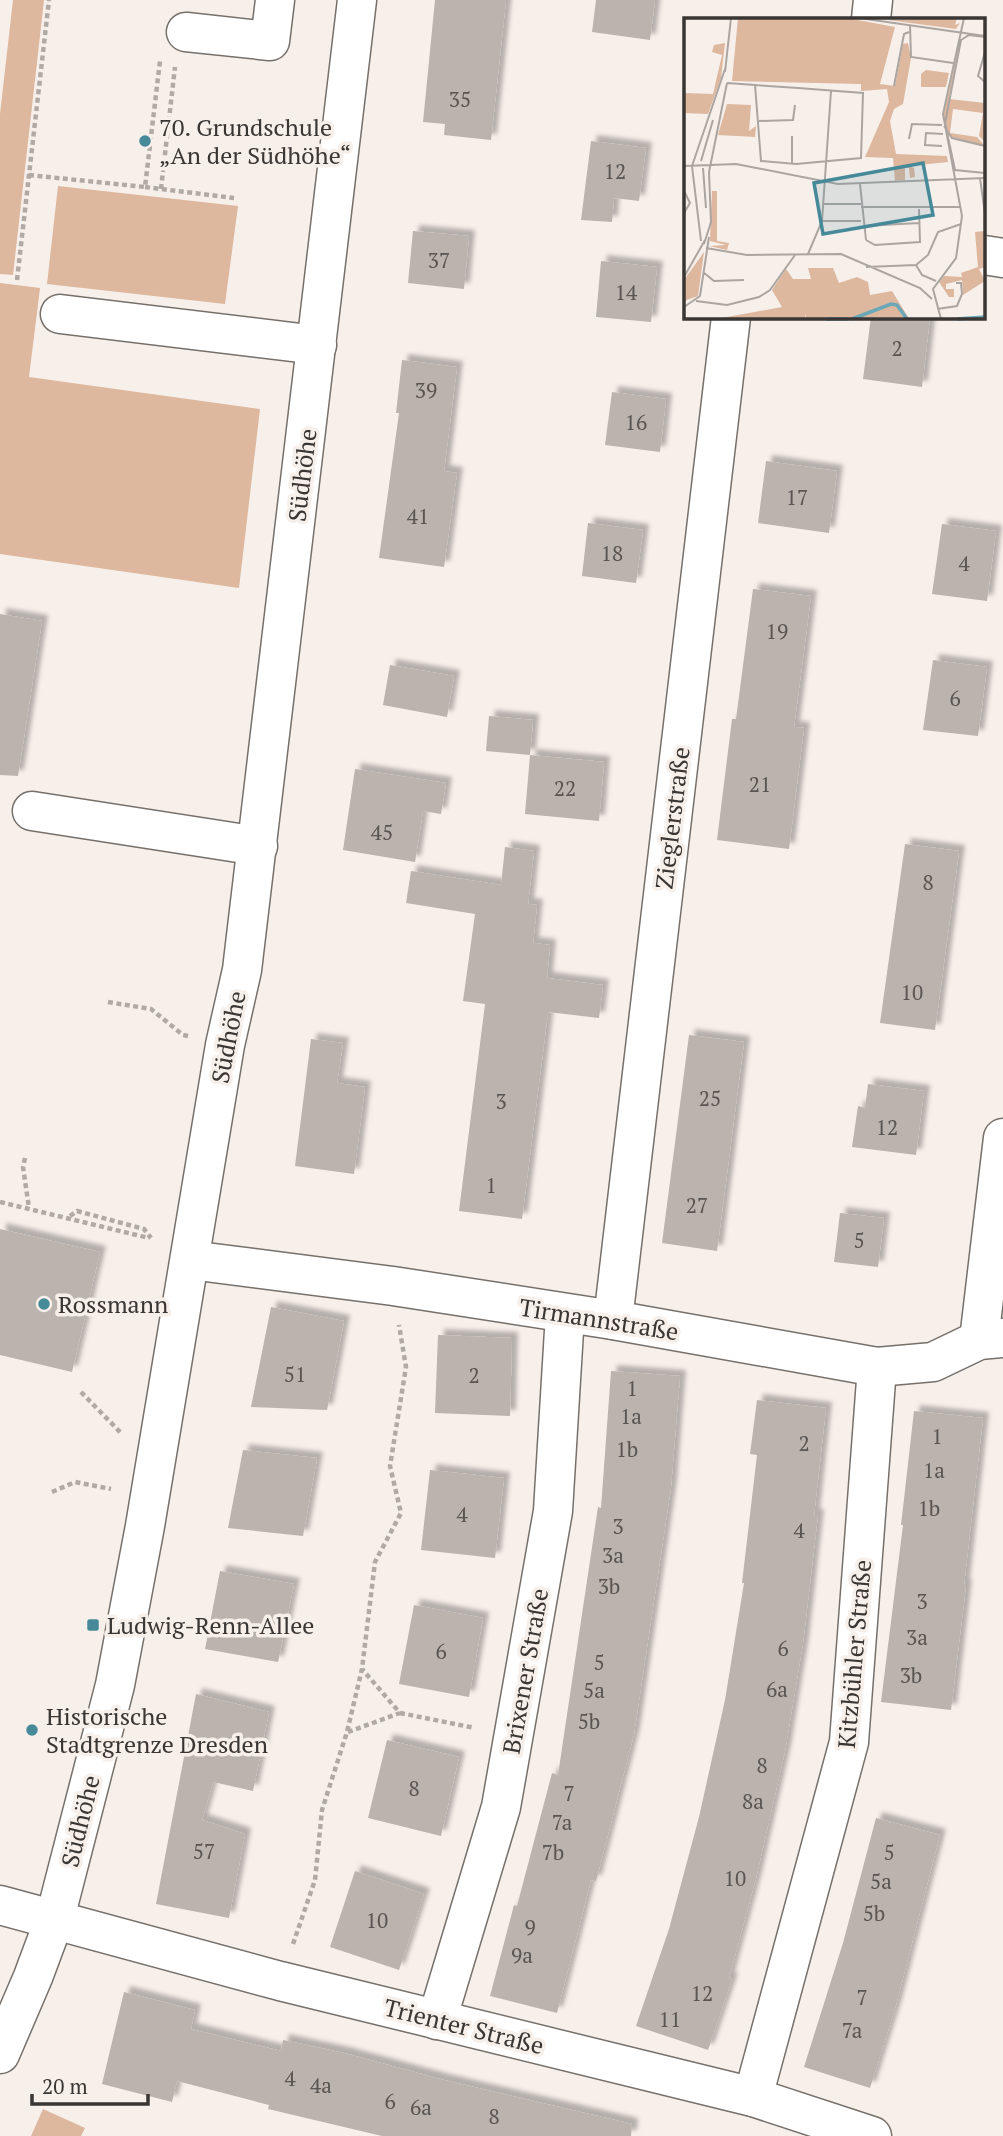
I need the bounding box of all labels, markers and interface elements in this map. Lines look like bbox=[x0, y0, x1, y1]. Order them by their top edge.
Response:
inset map bbox=[684, 18, 986, 318]
house number: 35 bbox=[449, 85, 471, 113]
place label: 70. Grundschule „An der Südhöhe“ bbox=[159, 111, 351, 171]
marker: 70. Grundschule „An der Südhöhe“ bbox=[137, 133, 153, 149]
house number: 12 bbox=[604, 157, 626, 185]
house number: 37 bbox=[428, 246, 450, 274]
house number: 14 bbox=[615, 278, 638, 306]
house number: 2 bbox=[891, 334, 903, 362]
house number: 39 bbox=[415, 376, 437, 404]
house number: 16 bbox=[625, 408, 647, 436]
street label: Südhöhe bbox=[280, 427, 324, 523]
house number: 17 bbox=[786, 483, 808, 511]
house number: 41 bbox=[407, 502, 429, 530]
house number: 18 bbox=[601, 539, 623, 567]
house number: 4 bbox=[958, 549, 970, 577]
house number: 19 bbox=[766, 617, 788, 645]
house number: 6 bbox=[949, 684, 961, 712]
street label: Zieglerstraße bbox=[647, 745, 697, 891]
house number: 21 bbox=[749, 770, 771, 798]
house number: 22 bbox=[554, 774, 576, 802]
house number: 45 bbox=[371, 818, 393, 846]
house number: 8 bbox=[922, 868, 934, 896]
house number: 10 bbox=[901, 978, 923, 1006]
street label: Südhöhe bbox=[203, 988, 253, 1086]
house number: 25 bbox=[699, 1084, 721, 1112]
house number: 3 bbox=[495, 1087, 507, 1115]
house number: 12 bbox=[876, 1113, 898, 1141]
house number: 1 bbox=[485, 1171, 497, 1199]
house number: 27 bbox=[686, 1191, 708, 1219]
house number: 5 bbox=[853, 1226, 865, 1254]
place label: Rossmann bbox=[58, 1288, 168, 1320]
street label: Tirmannstraße bbox=[517, 1291, 681, 1347]
marker: Rossmann bbox=[36, 1296, 52, 1312]
house number: 51 bbox=[284, 1360, 306, 1388]
house number: 2 bbox=[468, 1361, 480, 1389]
house number: 1 bbox=[626, 1374, 638, 1402]
house number: 1a bbox=[620, 1402, 642, 1430]
house number: 1 bbox=[931, 1422, 943, 1450]
house number: 2 bbox=[798, 1429, 810, 1457]
house number: 1b bbox=[616, 1435, 638, 1463]
house number: 1a bbox=[923, 1456, 945, 1484]
house number: 1b bbox=[918, 1494, 940, 1522]
house number: 4 bbox=[456, 1500, 468, 1528]
house number: 3 bbox=[612, 1512, 624, 1540]
house number: 4 bbox=[793, 1516, 805, 1544]
house number: 3a bbox=[602, 1541, 624, 1569]
street label: Kitzbühler Straße bbox=[830, 1558, 878, 1750]
house number: 3b bbox=[598, 1572, 620, 1600]
street label: Brixener Straße bbox=[495, 1586, 555, 1756]
house number: 3 bbox=[916, 1587, 928, 1615]
place label: Ludwig-Renn-Allee bbox=[107, 1609, 314, 1641]
marker: Ludwig-Renn-Allee bbox=[85, 1617, 101, 1633]
house number: 3a bbox=[906, 1623, 928, 1651]
house number: 6 bbox=[777, 1634, 789, 1662]
house number: 6 bbox=[435, 1637, 447, 1665]
house number: 5 bbox=[593, 1648, 605, 1676]
house number: 3b bbox=[900, 1661, 922, 1689]
house number: 6a bbox=[766, 1675, 788, 1703]
house number: 5a bbox=[583, 1676, 605, 1704]
place label: Historische Stadtgrenze Dresden bbox=[46, 1700, 268, 1760]
house number: 5b bbox=[578, 1707, 600, 1735]
marker: Historische Stadtgrenze Dresden bbox=[24, 1722, 40, 1738]
house number: 8 bbox=[756, 1751, 768, 1779]
street label: Südhöhe bbox=[53, 1772, 107, 1870]
house number: 8 bbox=[408, 1774, 420, 1802]
house number: 7 bbox=[563, 1779, 575, 1807]
house number: 8a bbox=[742, 1787, 764, 1815]
house number: 7a bbox=[552, 1808, 573, 1836]
house number: 57 bbox=[193, 1837, 215, 1865]
house number: 7b bbox=[542, 1838, 564, 1866]
house number: 5 bbox=[883, 1838, 895, 1866]
house number: 10 bbox=[724, 1864, 746, 1892]
house number: 5a bbox=[870, 1867, 892, 1895]
house number: 5b bbox=[863, 1899, 885, 1927]
house number: 10 bbox=[366, 1906, 388, 1934]
house number: 9 bbox=[524, 1913, 536, 1941]
house number: 9a bbox=[511, 1941, 533, 1969]
house number: 12 bbox=[691, 1979, 713, 2007]
house number: 7 bbox=[856, 1983, 868, 2011]
street label: Trienter Straße bbox=[381, 1991, 547, 2061]
house number: 11 bbox=[659, 2005, 681, 2033]
house number: 7a bbox=[842, 2016, 863, 2044]
scale bar bbox=[32, 2062, 147, 2106]
house number: 4 bbox=[284, 2064, 296, 2092]
house number: 4a bbox=[310, 2071, 332, 2099]
text: 20 m bbox=[42, 2072, 88, 2100]
house number: 6 bbox=[384, 2087, 396, 2115]
house number: 6a bbox=[410, 2093, 432, 2121]
house number: 8 bbox=[488, 2102, 500, 2130]

